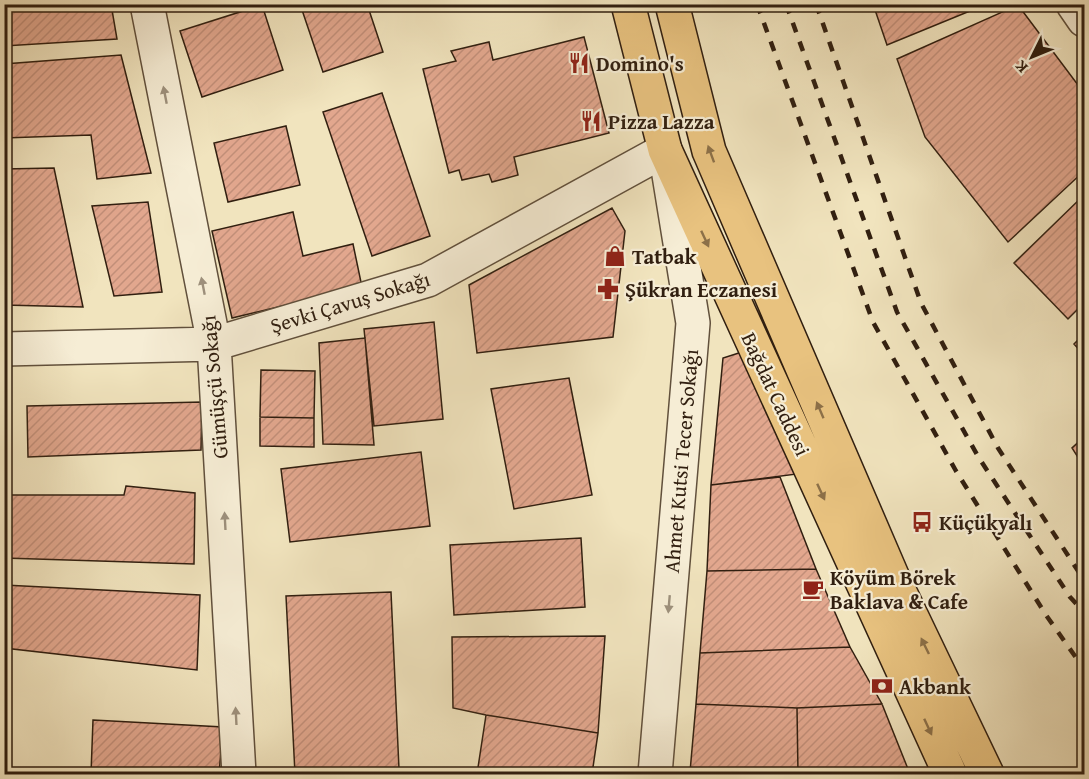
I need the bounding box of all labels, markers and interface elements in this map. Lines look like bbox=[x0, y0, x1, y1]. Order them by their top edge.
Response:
north arrow bbox=[1002, 27, 1062, 87]
place label: Domino's bbox=[596, 48, 684, 79]
restaurant icon: Domino's bbox=[567, 51, 591, 75]
text: K bbox=[1008, 55, 1033, 79]
one-way arrow bbox=[160, 86, 169, 105]
place label: Pizza Lazza bbox=[608, 106, 715, 137]
restaurant icon: Pizza Lazza bbox=[579, 109, 603, 133]
one-way arrow bbox=[705, 145, 715, 163]
one-way arrow bbox=[701, 230, 710, 247]
place label: Tatbak bbox=[632, 241, 698, 272]
shop icon: Tatbak bbox=[603, 244, 627, 268]
street label: Şevki Çavuş Sokağı bbox=[266, 263, 434, 341]
place label: Şükran Eczanesi bbox=[625, 274, 778, 305]
one-way arrow bbox=[198, 277, 207, 296]
pharmacy icon: Şükran Eczanesi bbox=[596, 277, 620, 301]
street label: Gümüşçü Sokağı bbox=[192, 314, 236, 460]
street label: Bağdat Caddesi bbox=[734, 327, 818, 461]
street label: Ahmet Kutsi Tecer Sokağı bbox=[656, 348, 706, 574]
one-way arrow bbox=[816, 402, 825, 419]
one-way arrow bbox=[816, 484, 826, 502]
place label: Küçükyalı bbox=[939, 507, 1033, 538]
bus stop icon: Küçükyalı bbox=[910, 510, 934, 534]
one-way arrow bbox=[220, 512, 229, 531]
place label: Köyüm Börek Baklava & Cafe bbox=[830, 562, 968, 617]
cafe icon: Köyüm Börek Baklava & Cafe bbox=[801, 577, 825, 601]
one-way arrow bbox=[664, 595, 674, 614]
one-way arrow bbox=[921, 638, 930, 655]
place label: Akbank bbox=[899, 671, 972, 702]
bank icon: Akbank bbox=[870, 674, 894, 698]
one-way arrow bbox=[231, 707, 240, 726]
one-way arrow bbox=[924, 719, 933, 736]

